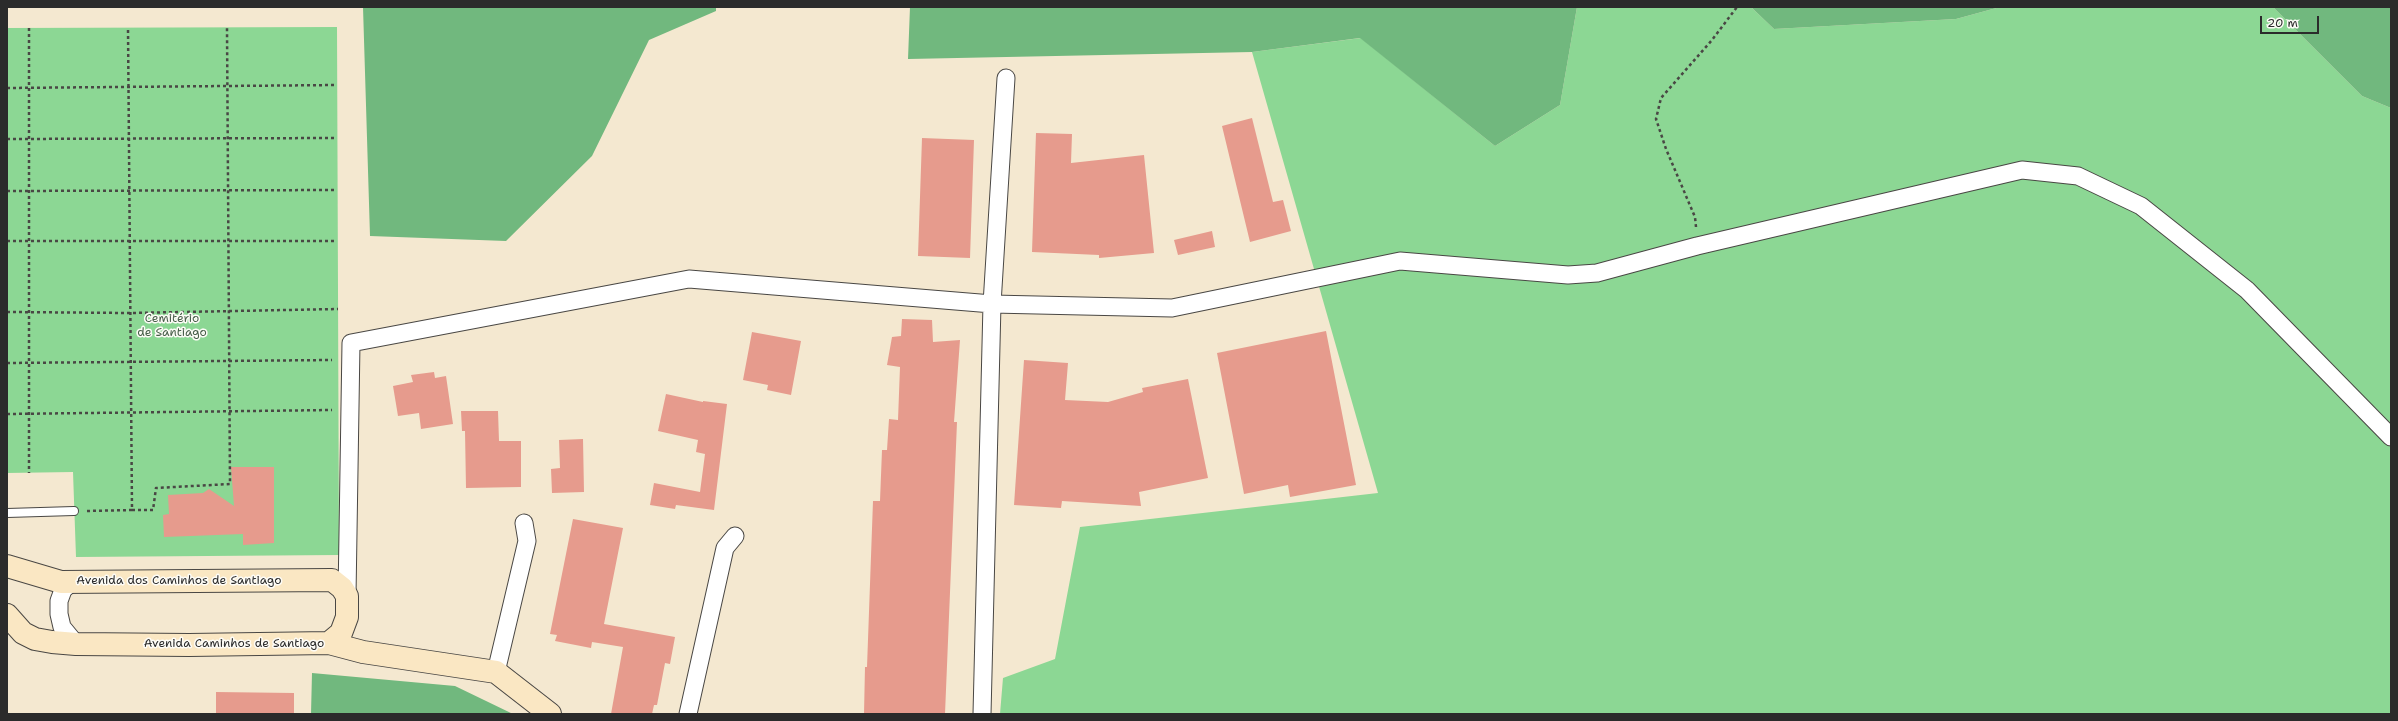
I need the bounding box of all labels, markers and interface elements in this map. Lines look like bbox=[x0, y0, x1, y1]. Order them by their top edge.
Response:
scale bar bbox=[2262, 8, 2321, 34]
text: 20 m bbox=[2267, 15, 2298, 31]
park label: Cemitério de Santiago bbox=[137, 312, 207, 340]
street label: Avenida dos Caminhos de Santiago bbox=[76, 574, 282, 588]
street label: Avenida Caminhos de Santiago bbox=[144, 637, 324, 651]

